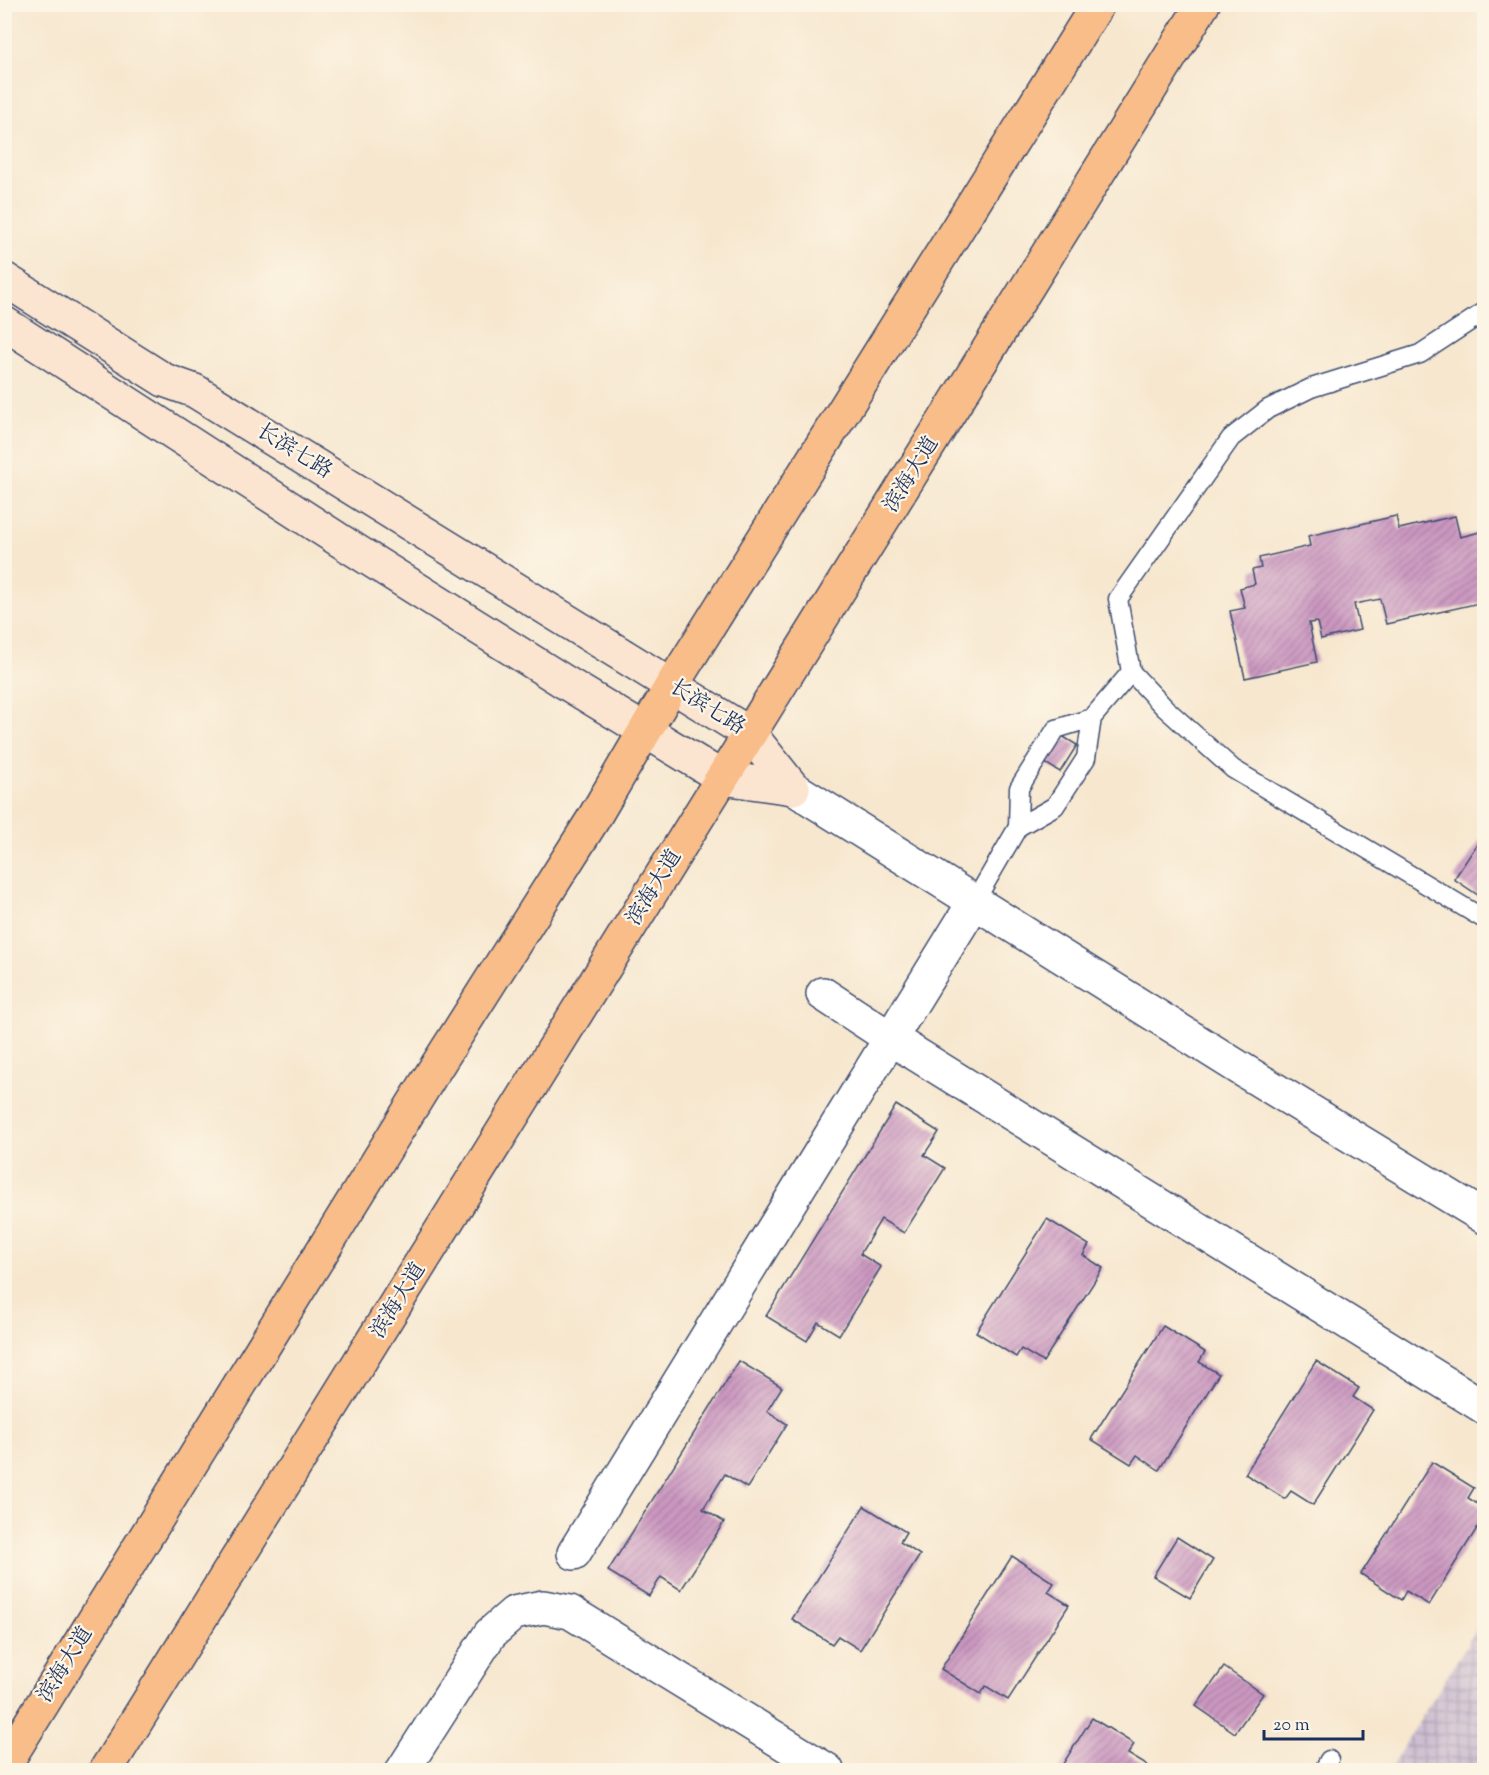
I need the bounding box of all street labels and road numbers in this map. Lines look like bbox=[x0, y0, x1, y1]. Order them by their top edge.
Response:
street label: 长滨七路 bbox=[250, 417, 338, 487]
street label: 滨海大道 bbox=[877, 431, 947, 519]
street label: 长滨七路 bbox=[663, 673, 751, 743]
street label: 滨海大道 bbox=[620, 844, 690, 932]
street label: 滨海大道 bbox=[364, 1257, 434, 1345]
street label: 滨海大道 bbox=[31, 1621, 101, 1709]

